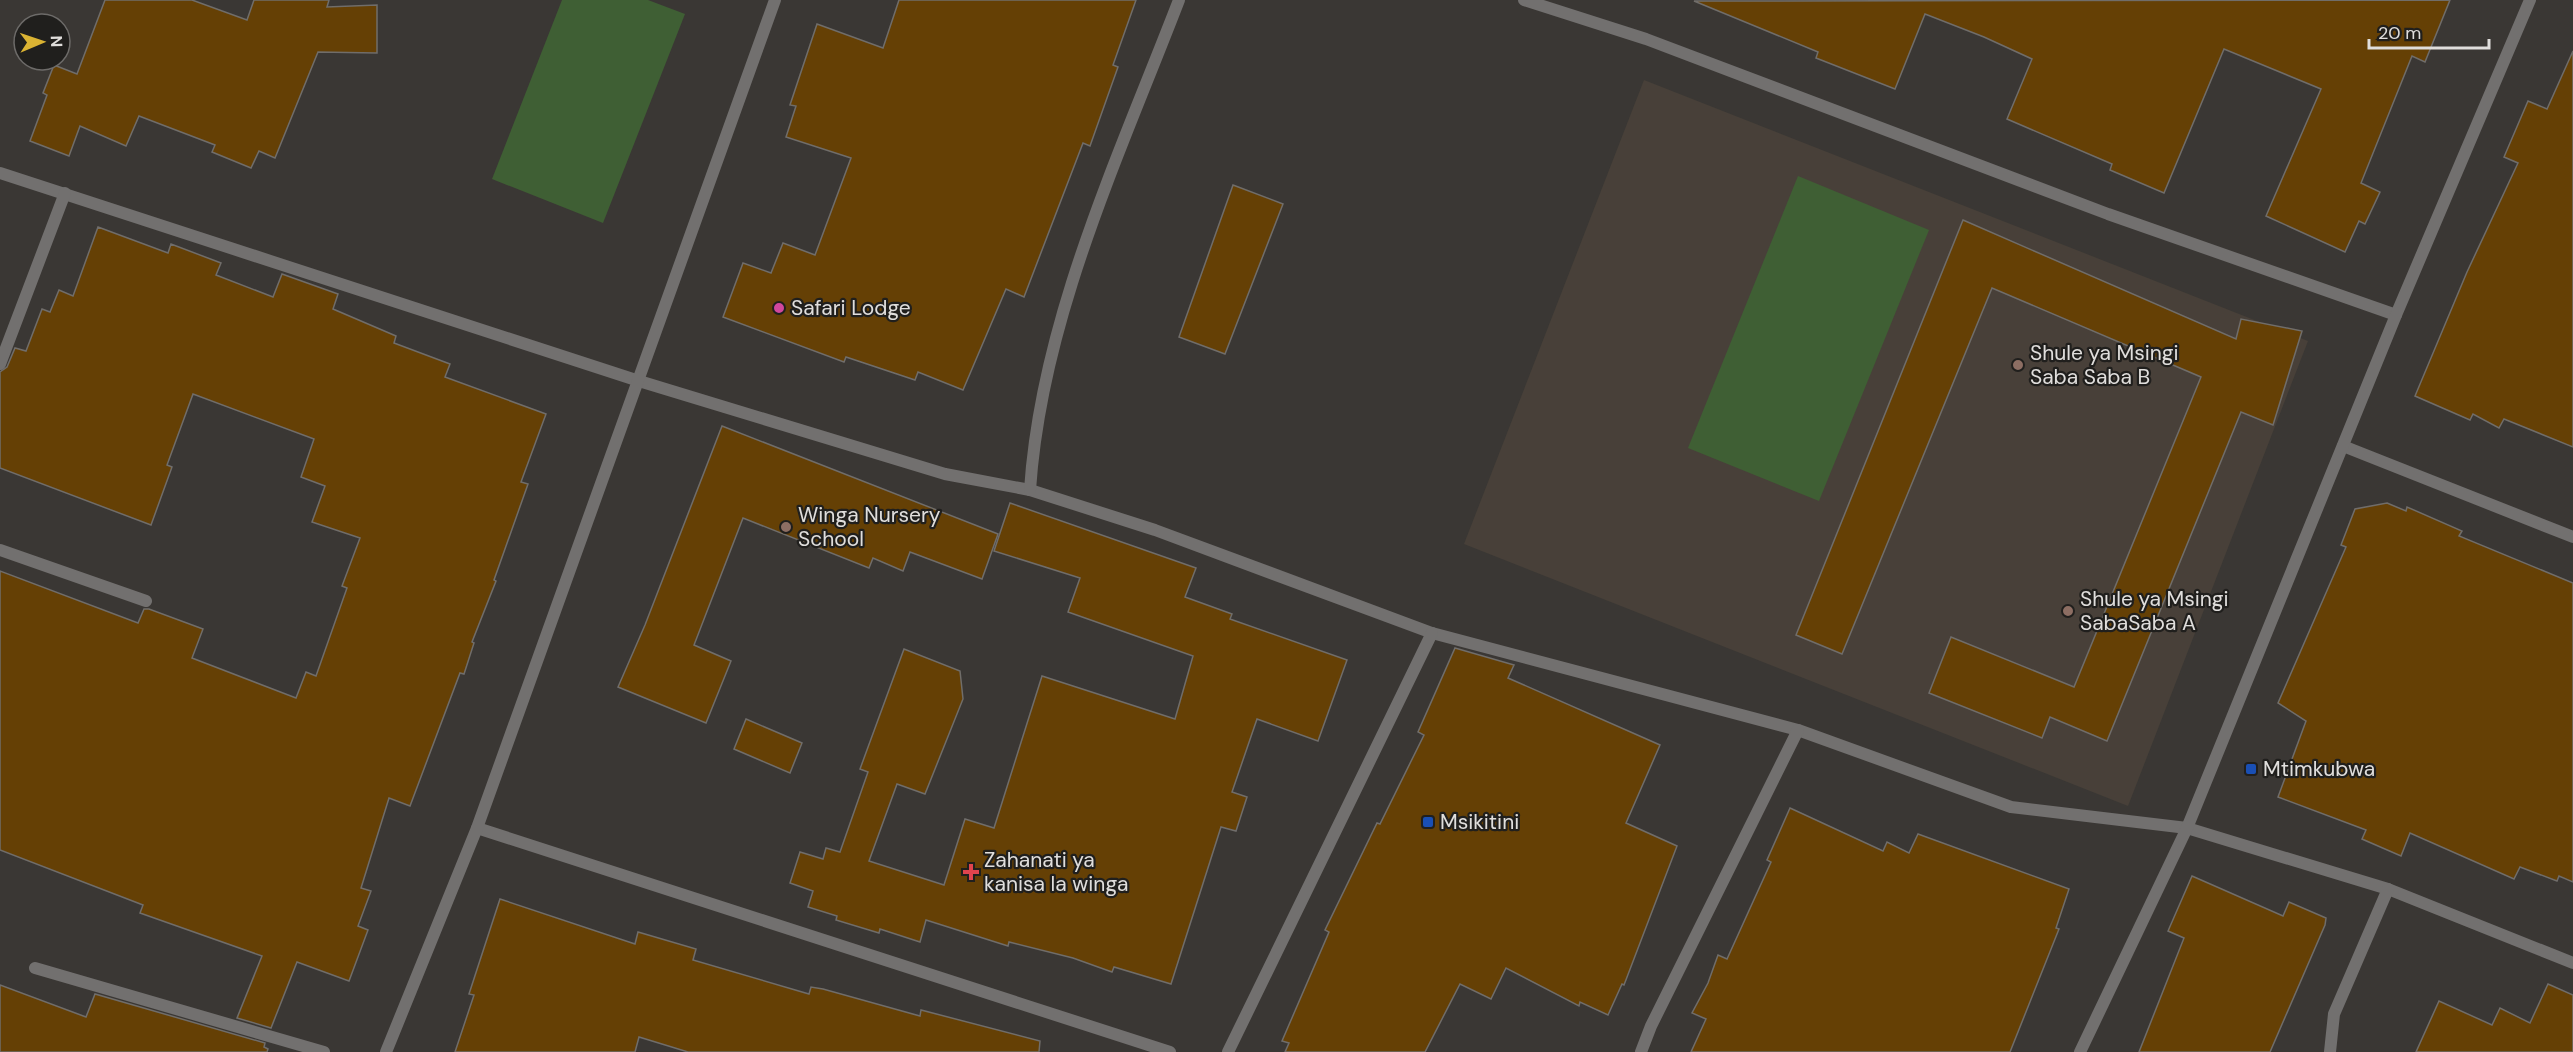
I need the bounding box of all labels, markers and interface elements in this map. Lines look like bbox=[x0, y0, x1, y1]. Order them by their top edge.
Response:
north arrow bbox=[12, 12, 72, 72]
scale bar bbox=[2369, 12, 2489, 50]
text: 20 m bbox=[2378, 21, 2421, 45]
text: N bbox=[46, 35, 67, 48]
place label: Safari Lodge bbox=[791, 294, 911, 322]
marker: Safari Lodge bbox=[772, 301, 786, 315]
place label: Shule ya Msingi Saba Saba B bbox=[2030, 339, 2179, 391]
marker: Shule ya Msingi Saba Saba B bbox=[2011, 358, 2025, 372]
place label: Winga Nursery School bbox=[798, 501, 941, 553]
marker: Winga Nursery School bbox=[779, 520, 793, 534]
place label: Shule ya Msingi SabaSaba A bbox=[2080, 585, 2229, 637]
marker: Shule ya Msingi SabaSaba A bbox=[2061, 604, 2075, 618]
place label: Mtimkubwa bbox=[2263, 755, 2375, 783]
marker: Mtimkubwa bbox=[2244, 762, 2258, 776]
place label: Msikitini bbox=[1440, 808, 1519, 836]
marker: Msikitini bbox=[1421, 815, 1435, 829]
place label: Zahanati ya kanisa la winga bbox=[984, 846, 1129, 898]
marker: Zahanati ya kanisa la winga bbox=[962, 863, 980, 881]

